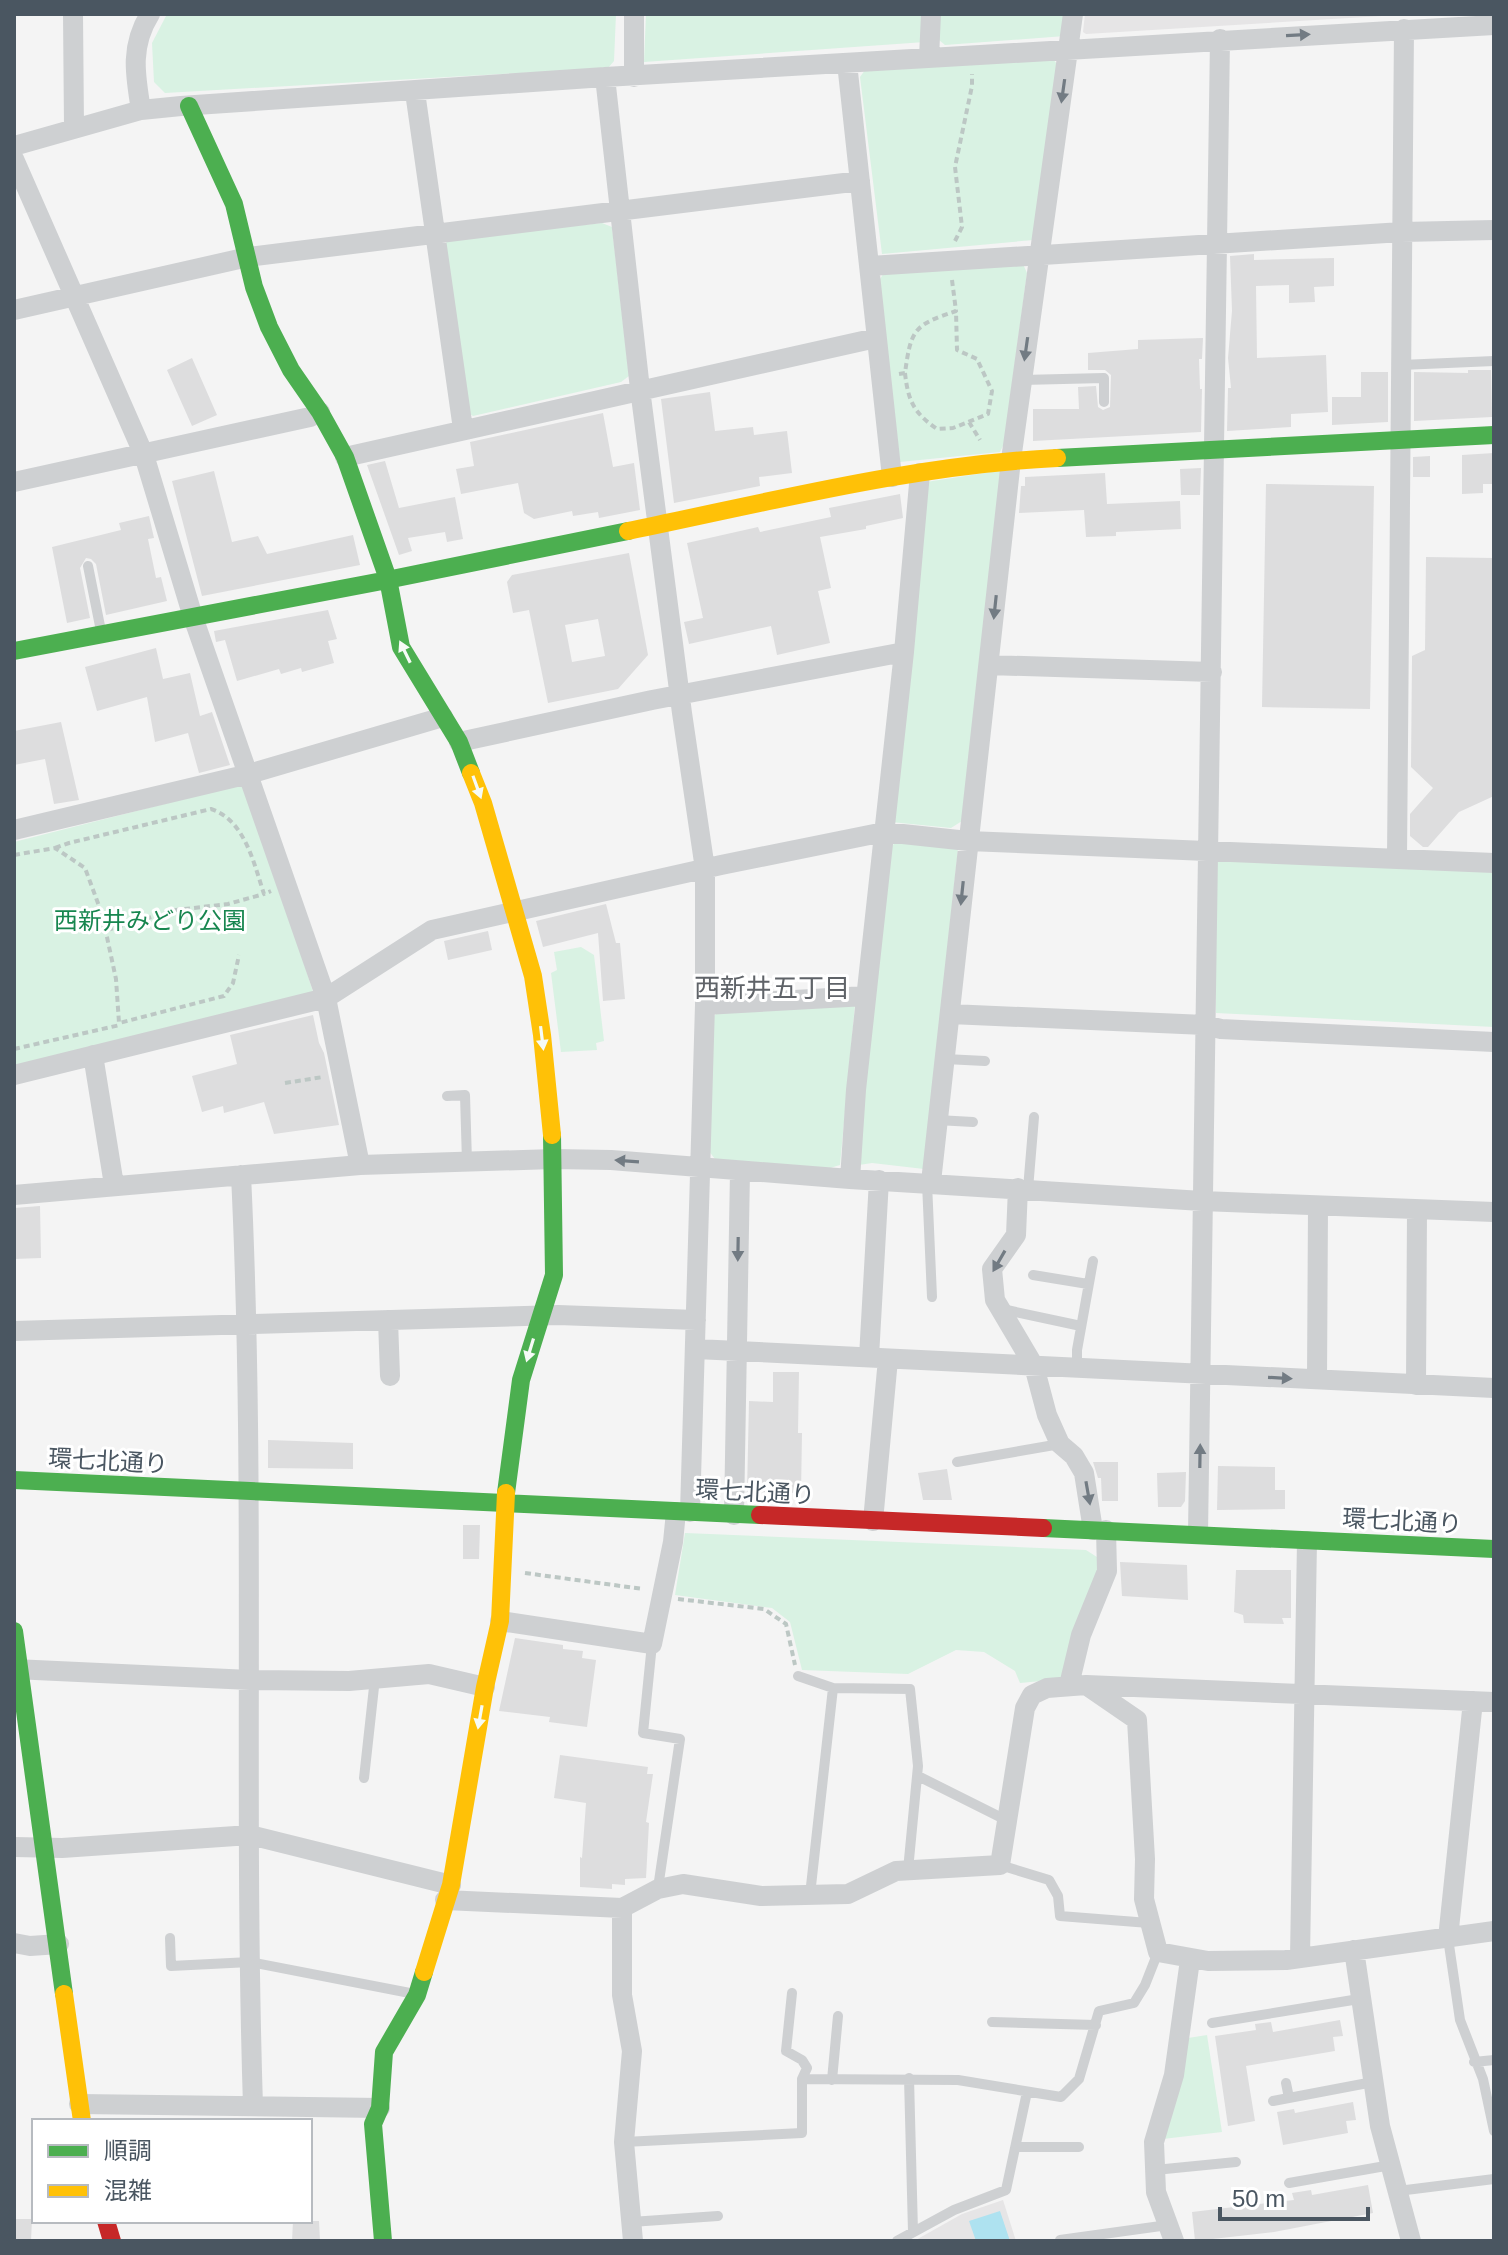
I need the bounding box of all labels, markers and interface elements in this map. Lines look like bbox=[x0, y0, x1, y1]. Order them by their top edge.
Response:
one-way arrow bbox=[1286, 28, 1311, 41]
one-way arrow bbox=[1056, 79, 1069, 104]
one-way arrow bbox=[1019, 337, 1032, 362]
one-way arrow bbox=[988, 595, 1001, 620]
one-way arrow bbox=[398, 640, 412, 663]
one-way arrow bbox=[472, 775, 484, 799]
one-way arrow bbox=[956, 881, 969, 906]
park label: 西新井みどり公園 bbox=[54, 907, 246, 934]
district label: 西新井五丁目 bbox=[694, 973, 850, 1003]
one-way arrow bbox=[536, 1026, 549, 1051]
one-way arrow bbox=[614, 1154, 639, 1167]
one-way arrow bbox=[732, 1237, 745, 1262]
one-way arrow bbox=[993, 1250, 1007, 1272]
one-way arrow bbox=[523, 1338, 536, 1362]
one-way arrow bbox=[1268, 1372, 1293, 1385]
one-way arrow bbox=[1194, 1443, 1206, 1468]
street label: 環七北通り bbox=[47, 1444, 169, 1478]
street label: 環七北通り bbox=[694, 1475, 816, 1509]
one-way arrow bbox=[1082, 1481, 1094, 1506]
street label: 環七北通り bbox=[1341, 1504, 1463, 1538]
one-way arrow bbox=[473, 1705, 485, 1730]
legend bbox=[32, 2119, 312, 2223]
text: 順調 bbox=[104, 2137, 152, 2164]
scale bar bbox=[1220, 2171, 1368, 2221]
text: 混雑 bbox=[104, 2177, 152, 2204]
text: 50 m bbox=[1232, 2185, 1285, 2212]

